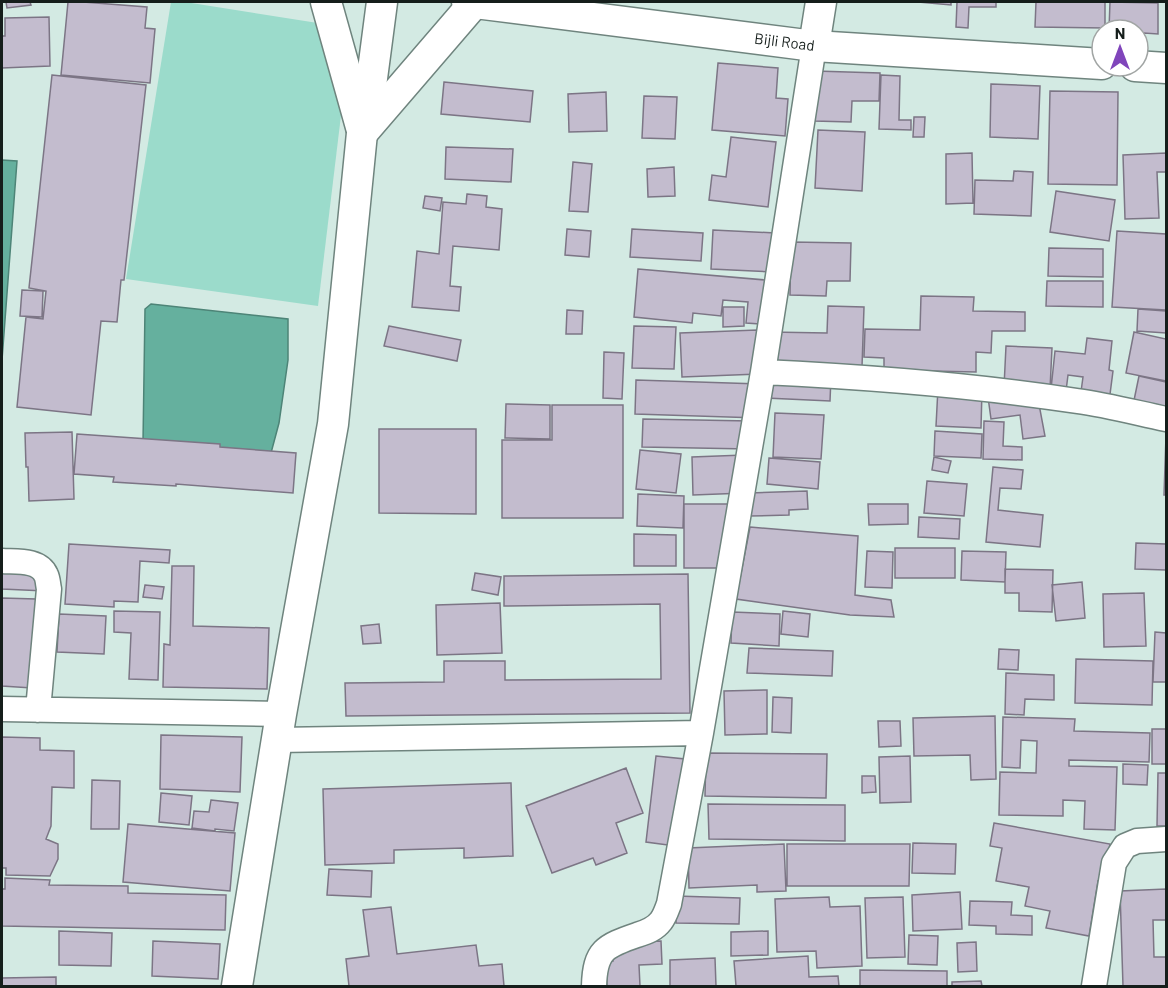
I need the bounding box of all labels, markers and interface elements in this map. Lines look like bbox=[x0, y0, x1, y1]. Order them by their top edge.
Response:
north arrow bbox=[1090, 18, 1150, 78]
text: N bbox=[1115, 23, 1125, 42]
street label: Bijli Road bbox=[753, 29, 816, 54]

